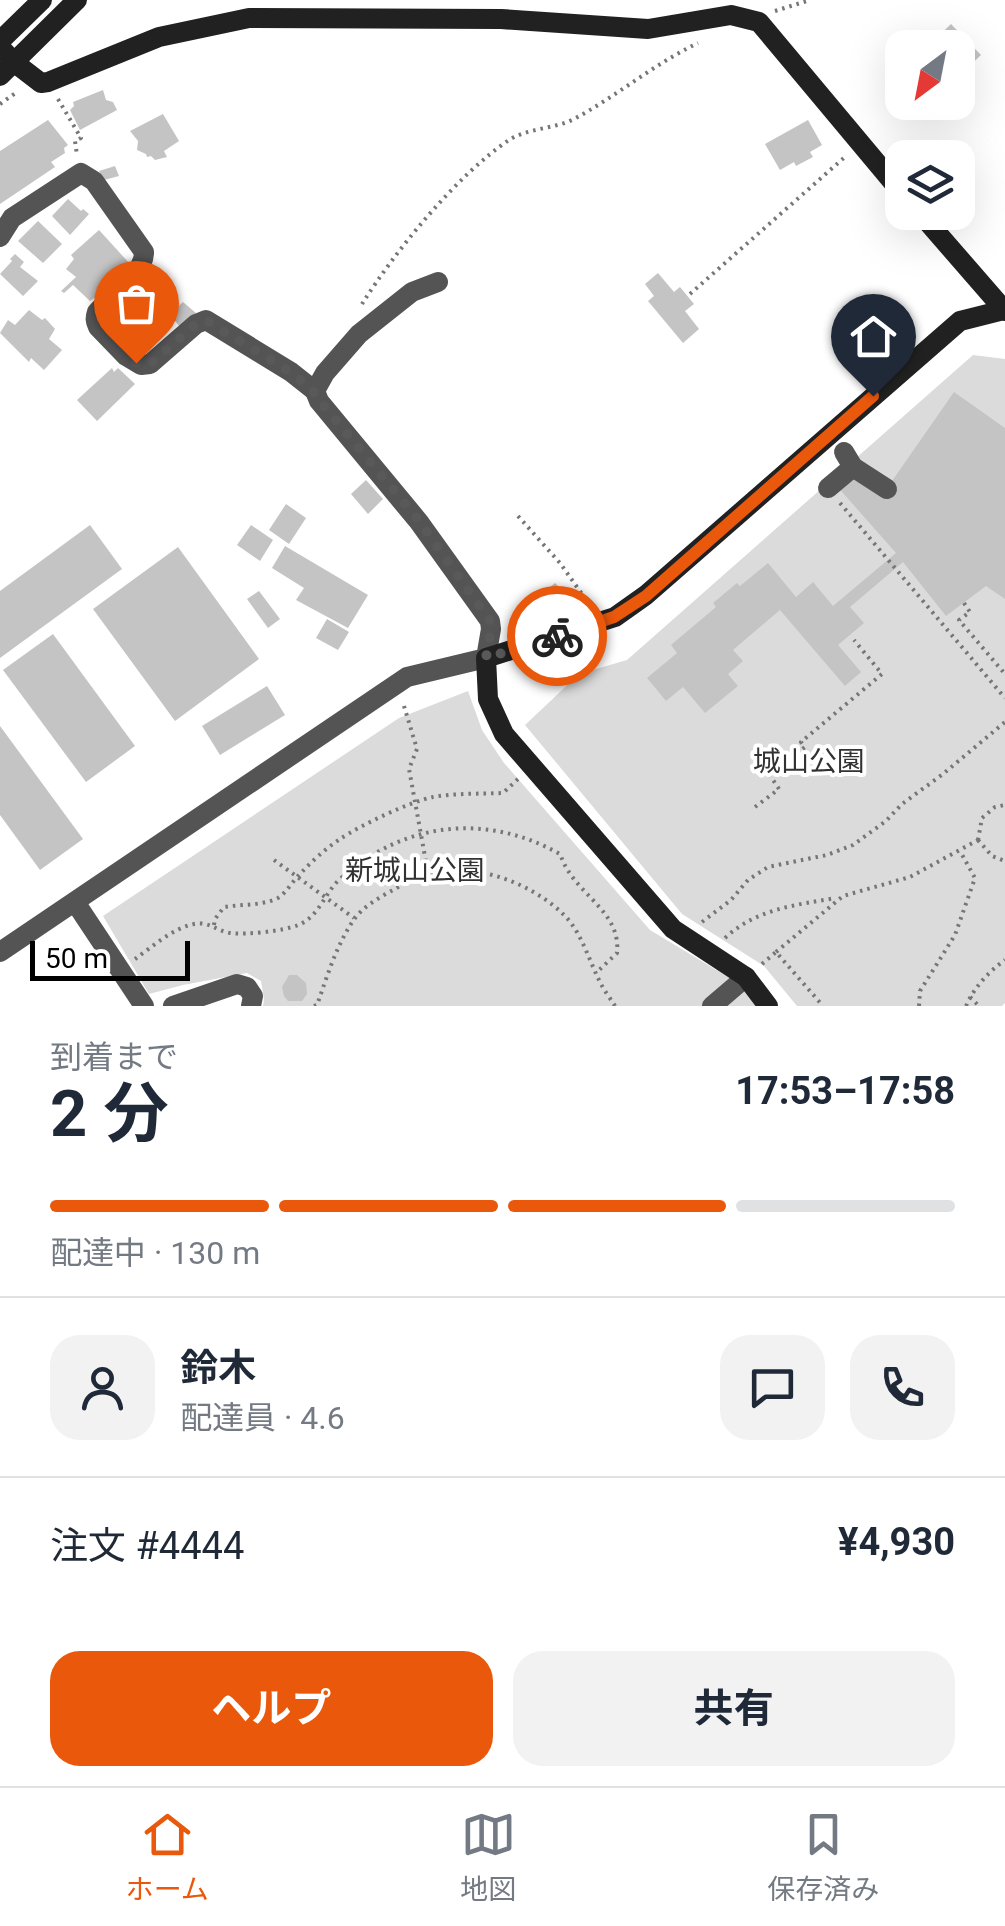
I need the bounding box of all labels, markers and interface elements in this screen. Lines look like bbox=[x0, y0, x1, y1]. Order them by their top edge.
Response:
north arrow bbox=[885, 30, 975, 120]
map controls bbox=[885, 30, 975, 230]
button: layers bbox=[885, 140, 975, 230]
pin bbox=[94, 261, 179, 364]
icon: bag bbox=[109, 276, 164, 331]
pin bbox=[831, 294, 916, 397]
icon: home bbox=[846, 309, 901, 364]
courier bbox=[507, 586, 607, 686]
icon: bike bbox=[530, 609, 585, 664]
park label: 城山公園 bbox=[753, 745, 865, 778]
park label: 新城山公園 bbox=[345, 854, 485, 887]
scale bar bbox=[30, 936, 190, 980]
text: 50 m bbox=[45, 942, 108, 975]
text: 到着まで bbox=[50, 1038, 178, 1076]
text: 17:53–17:58 bbox=[735, 1069, 955, 1113]
text: 2 分 bbox=[50, 1076, 168, 1152]
text: 配達中 · 130 m bbox=[50, 1234, 260, 1272]
button: person bbox=[50, 1335, 155, 1440]
button: chat bbox=[720, 1335, 825, 1440]
button: phone bbox=[850, 1335, 955, 1440]
text: 鈴木 bbox=[180, 1346, 256, 1390]
text: 配達員 · 4.6 bbox=[180, 1399, 345, 1437]
text: ¥4,930 bbox=[838, 1520, 955, 1564]
text: 注文 #4444 bbox=[50, 1524, 244, 1568]
button: ヘルプ bbox=[50, 1651, 493, 1766]
button: 共有 bbox=[513, 1651, 955, 1766]
tab: ホーム bbox=[126, 1807, 209, 1907]
tab: 地図 bbox=[460, 1807, 516, 1907]
tab: 保存済み bbox=[767, 1807, 879, 1907]

